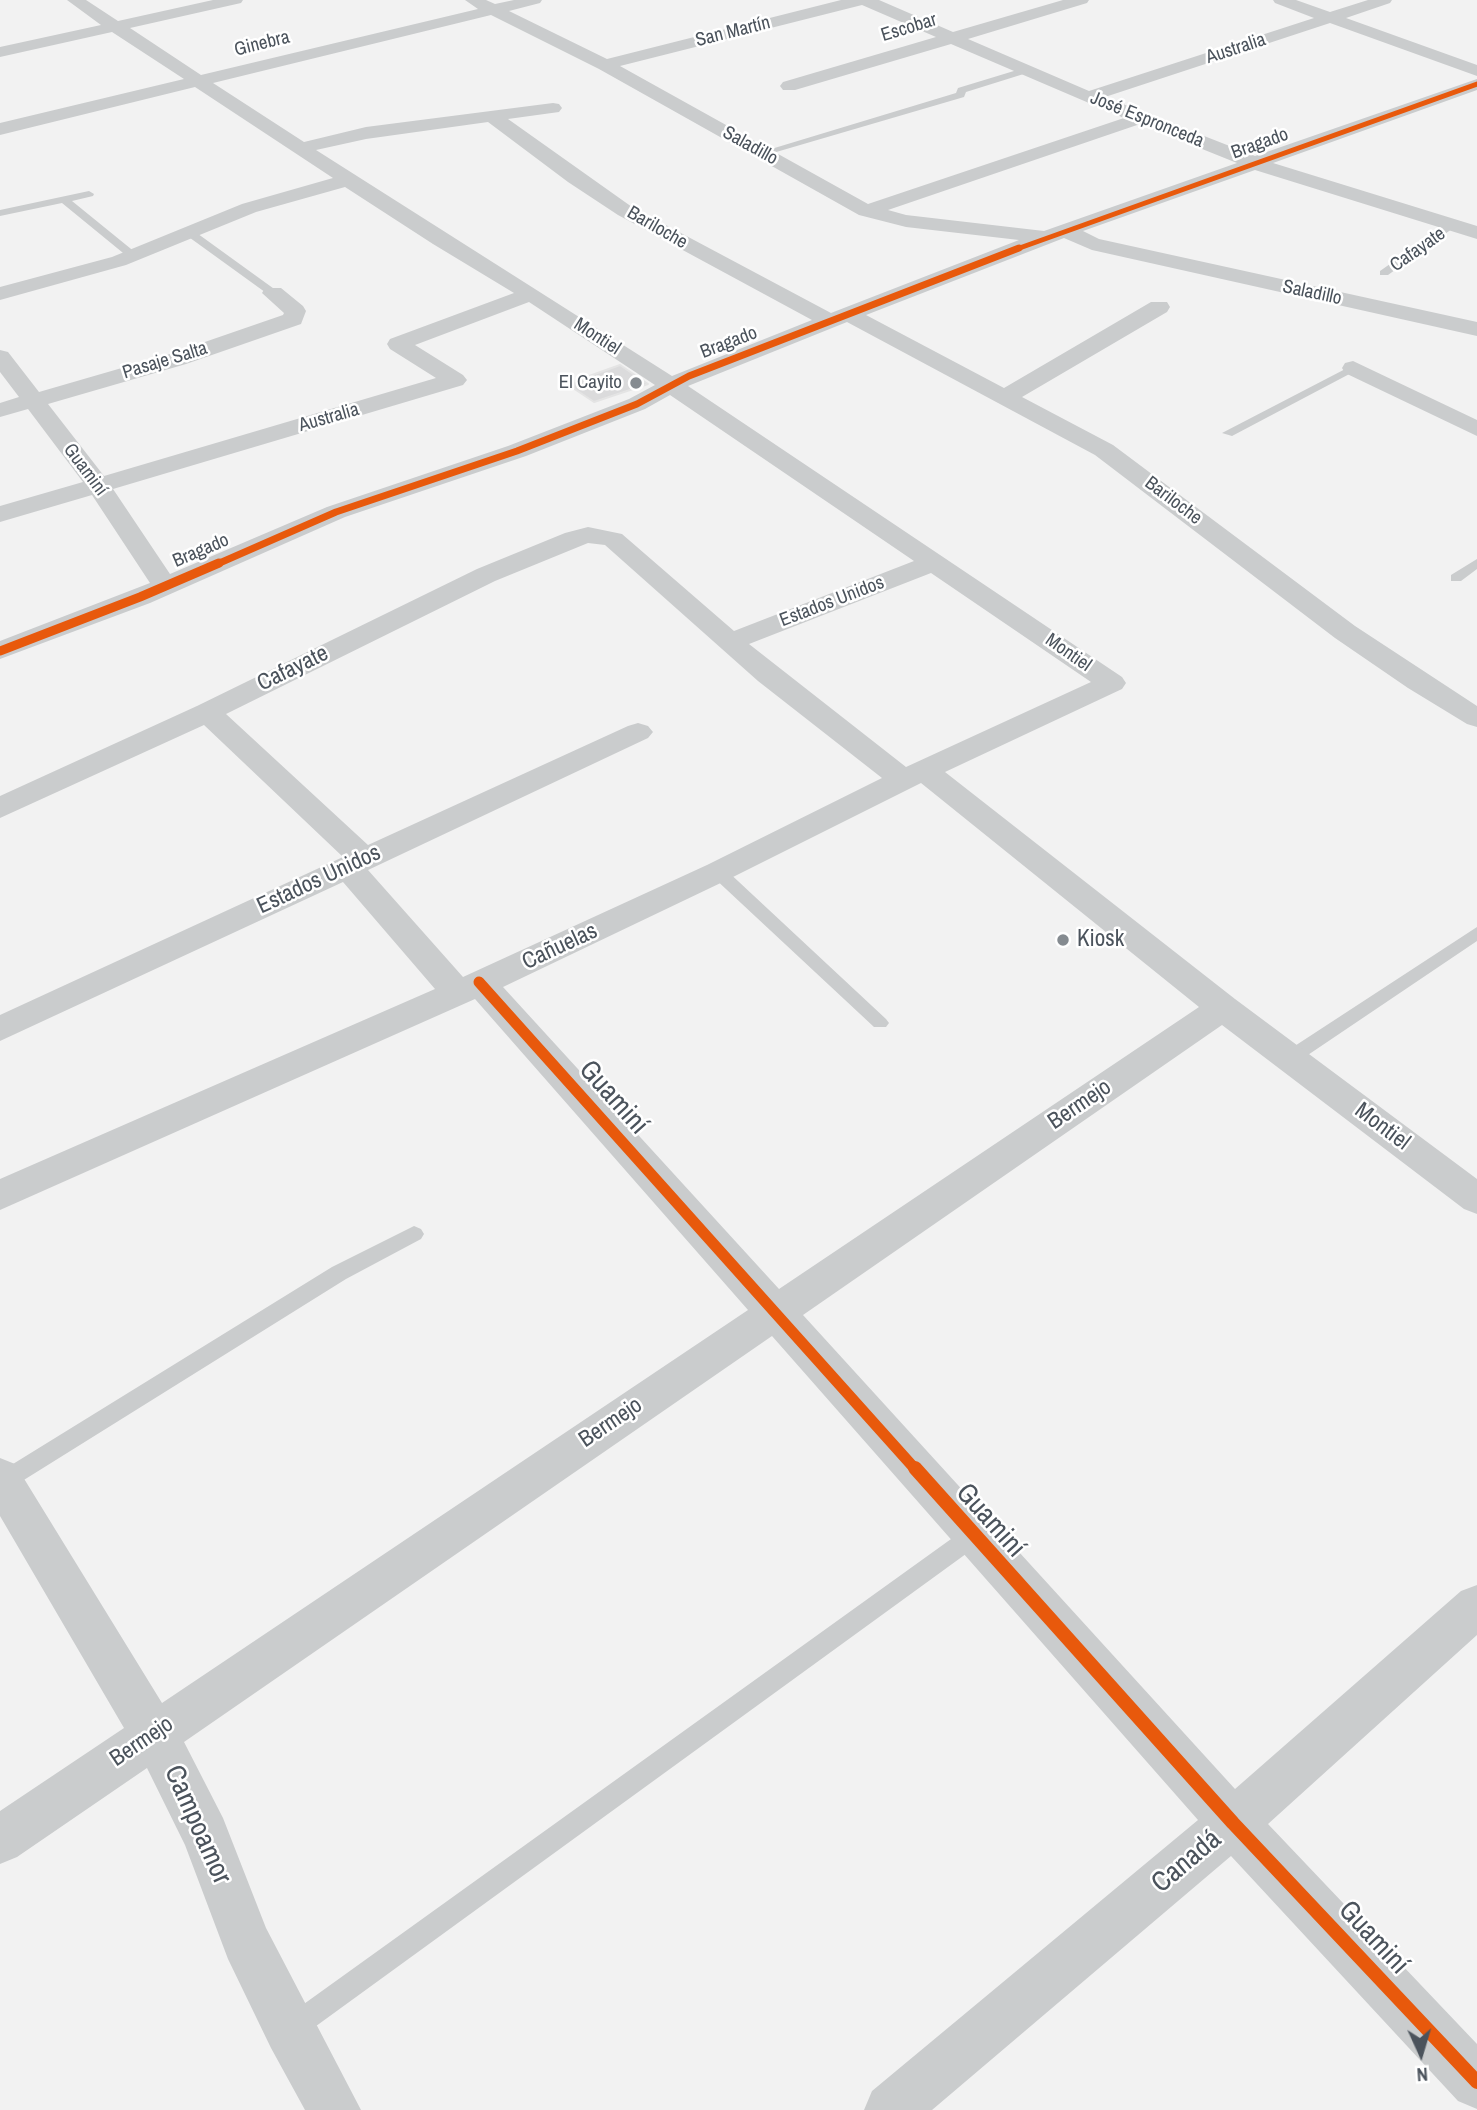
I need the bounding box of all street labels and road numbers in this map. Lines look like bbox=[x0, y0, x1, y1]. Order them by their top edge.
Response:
street label: Escobar bbox=[878, 9, 940, 47]
street label: San Martín bbox=[693, 12, 773, 52]
street label: Ginebra bbox=[232, 26, 292, 62]
street label: Australia bbox=[1203, 29, 1269, 69]
street label: José Espronceda bbox=[1087, 87, 1207, 153]
street label: Saladillo bbox=[718, 122, 782, 170]
street label: Bragado bbox=[1228, 123, 1292, 165]
street label: Bariloche bbox=[623, 202, 691, 254]
street label: Cafayate bbox=[1386, 223, 1450, 277]
street label: Saladillo bbox=[1280, 276, 1344, 310]
street label: Montiel bbox=[569, 314, 625, 360]
street label: Bragado bbox=[697, 322, 761, 364]
street label: Pasaje Salta bbox=[120, 337, 210, 385]
street label: Australia bbox=[296, 399, 362, 437]
street label: Guaminí bbox=[58, 439, 112, 501]
street label: Bariloche bbox=[1140, 472, 1206, 530]
street label: Bragado bbox=[169, 529, 233, 573]
street label: Estados Unidos bbox=[777, 572, 887, 632]
street label: Montiel bbox=[1041, 629, 1095, 677]
street label: Cafayate bbox=[253, 640, 333, 698]
street label: Estados Unidos bbox=[253, 839, 385, 921]
street label: Cañuelas bbox=[518, 918, 602, 976]
street label: Guaminí bbox=[571, 1054, 655, 1142]
street label: Bermejo bbox=[1043, 1074, 1117, 1136]
street label: Montiel bbox=[1349, 1097, 1415, 1157]
street label: Bermejo bbox=[574, 1392, 648, 1454]
street label: Guaminí bbox=[948, 1477, 1032, 1565]
street label: Bermejo bbox=[105, 1711, 179, 1773]
street label: Campoamor bbox=[156, 1760, 238, 1890]
street label: Canadá bbox=[1145, 1823, 1229, 1901]
street label: Guaminí bbox=[1331, 1894, 1415, 1982]

